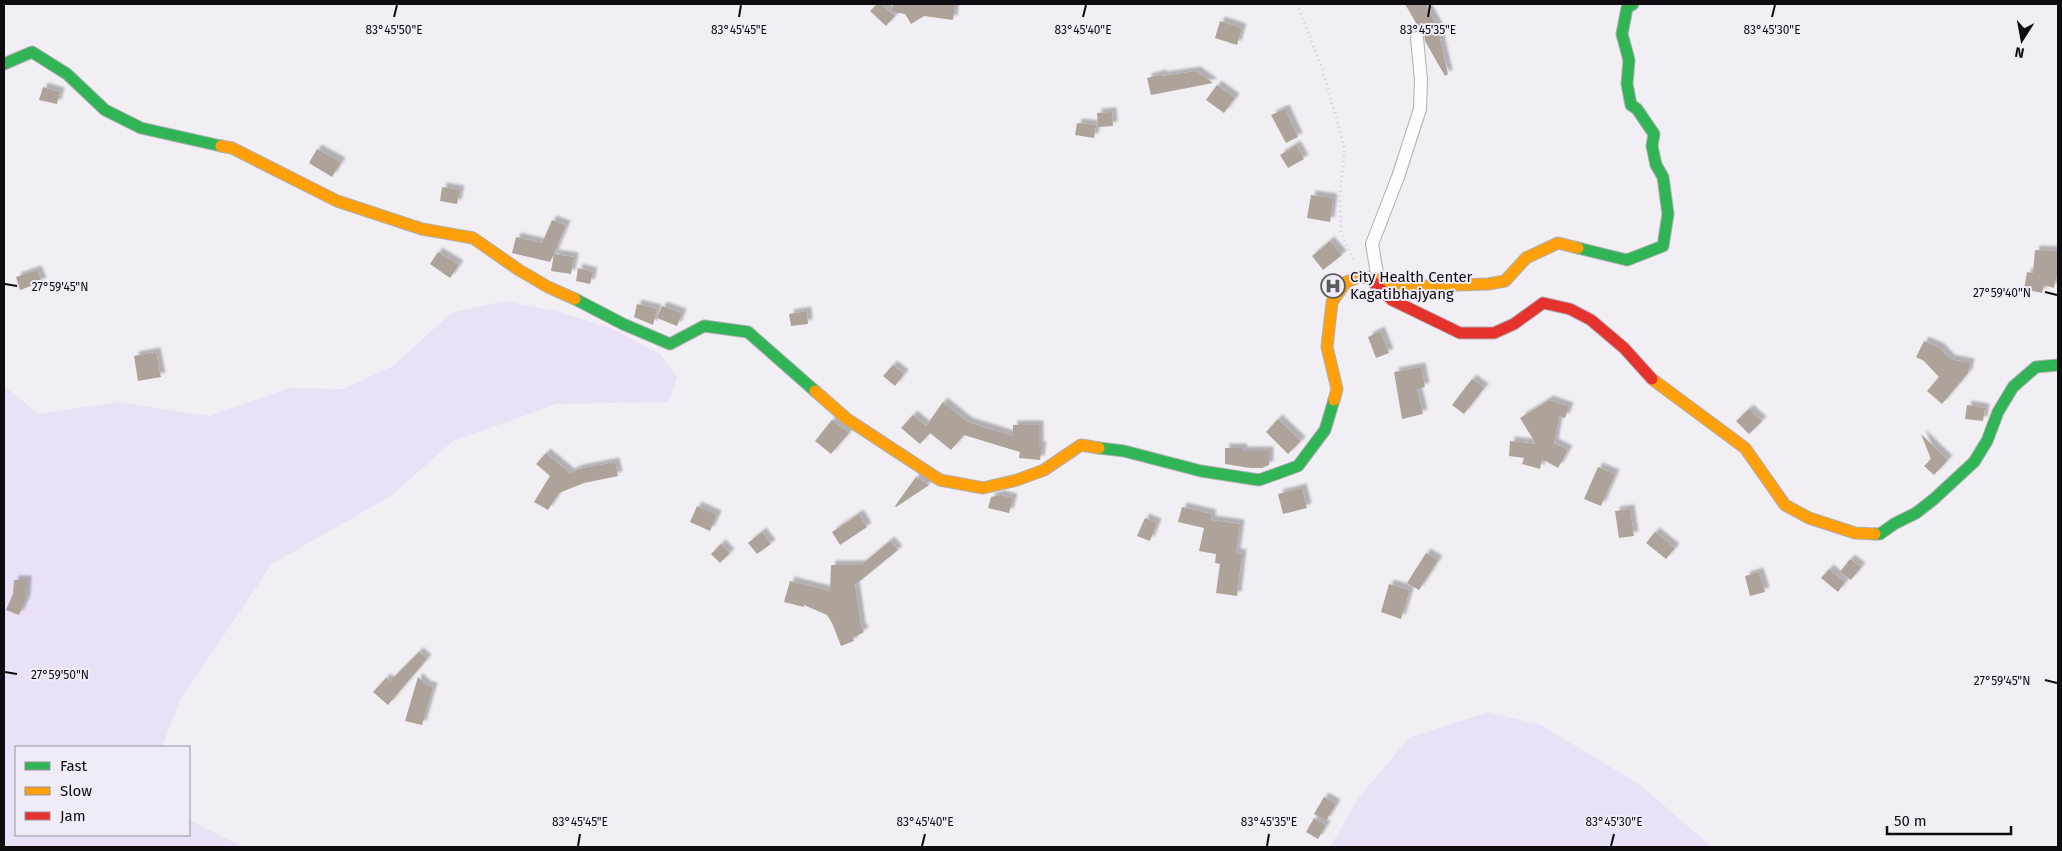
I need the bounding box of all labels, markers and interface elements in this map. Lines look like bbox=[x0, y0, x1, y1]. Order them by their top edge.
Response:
north arrow bbox=[1997, 15, 2047, 65]
text: 83°45'50"E bbox=[365, 23, 423, 37]
text: 83°45'45"E bbox=[711, 23, 767, 37]
text: 83°45'40"E bbox=[1054, 23, 1112, 37]
text: 83°45'35"E bbox=[1400, 23, 1456, 37]
text: 83°45'30"E bbox=[1743, 23, 1801, 37]
text: N bbox=[2013, 43, 2026, 62]
place label: City Health Center Kagatibhajyang bbox=[1350, 268, 1473, 303]
hospital icon: City Health Center Kagatibhajyang bbox=[1320, 273, 1346, 299]
text: 27°59'45"N bbox=[32, 280, 88, 294]
text: 27°59'40"N bbox=[1973, 286, 2031, 300]
text: 27°59'50"N bbox=[31, 668, 89, 682]
text: 27°59'45"N bbox=[1974, 674, 2030, 688]
legend bbox=[15, 746, 190, 836]
text: Fast bbox=[60, 757, 87, 775]
text: Slow bbox=[60, 782, 92, 800]
scale bar bbox=[1887, 804, 2011, 836]
text: Jam bbox=[60, 807, 86, 825]
text: 50 m bbox=[1894, 812, 1927, 830]
text: 83°45'45"E bbox=[552, 815, 608, 829]
text: 83°45'40"E bbox=[896, 815, 954, 829]
text: 83°45'35"E bbox=[1241, 815, 1297, 829]
text: 83°45'30"E bbox=[1585, 815, 1643, 829]

